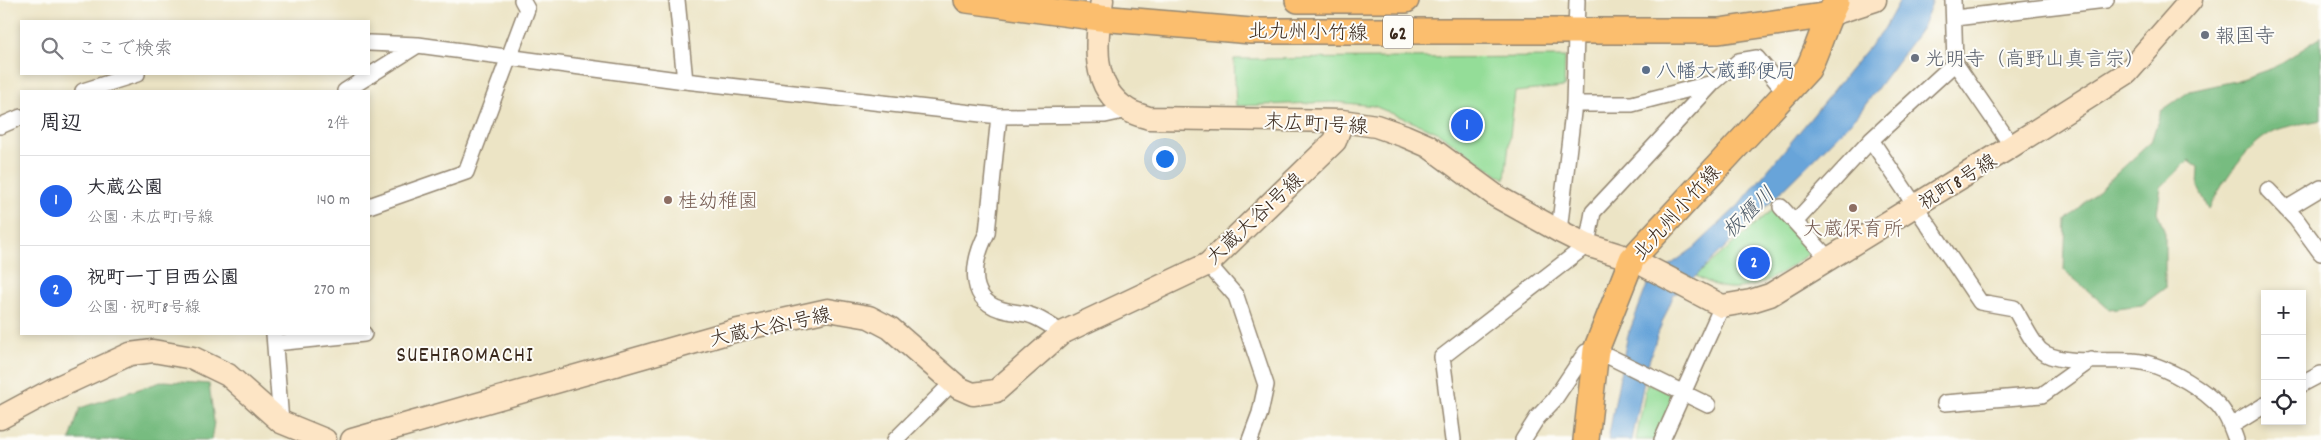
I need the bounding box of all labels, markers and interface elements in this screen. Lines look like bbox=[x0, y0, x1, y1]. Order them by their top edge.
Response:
road number: 62 bbox=[1383, 16, 1413, 48]
street label: 北九州小竹線 bbox=[1248, 19, 1368, 49]
search box bbox=[20, 20, 370, 75]
place label: 報国寺 bbox=[2215, 24, 2275, 52]
marker: 報国寺 bbox=[2199, 29, 2211, 41]
icon: search bbox=[38, 34, 66, 62]
text: ここで検索 bbox=[78, 37, 173, 64]
place label: 光明寺（高野山真言宗） bbox=[1925, 47, 2145, 75]
marker: 光明寺（高野山真言宗） bbox=[1909, 52, 1921, 64]
place label: 八幡大蔵郵便局 bbox=[1656, 59, 1796, 87]
marker: 八幡大蔵郵便局 bbox=[1640, 64, 1652, 76]
pin: 1 bbox=[1451, 106, 1483, 144]
street label: 末広町1号線 bbox=[1263, 109, 1369, 143]
text: 周辺 bbox=[40, 110, 82, 140]
text: 2件 bbox=[327, 113, 350, 136]
your location bbox=[1152, 146, 1178, 172]
street label: 祝町8号線 bbox=[1914, 148, 2003, 219]
street label: 北九州小竹線 bbox=[1628, 160, 1729, 268]
street label: 大蔵大谷1号線 bbox=[1201, 168, 1311, 273]
text: 大蔵公園 bbox=[87, 176, 163, 203]
water label: 板櫃川 bbox=[1717, 181, 1783, 247]
text: 1 bbox=[54, 189, 58, 212]
text: 140 m bbox=[316, 189, 350, 212]
place label: 桂幼稚園 bbox=[678, 189, 758, 217]
marker: 桂幼稚園 bbox=[662, 194, 674, 206]
marker: 大蔵保育所 bbox=[1847, 202, 1859, 214]
text: 公園 · 末広町1号線 bbox=[87, 207, 214, 230]
place label: 大蔵保育所 bbox=[1803, 217, 1903, 245]
pin: 2 bbox=[1738, 244, 1770, 282]
text: 祝町一丁目西公園 bbox=[87, 266, 239, 293]
text: 2 bbox=[53, 279, 60, 302]
text: 270 m bbox=[314, 279, 350, 302]
map controls bbox=[2261, 290, 2306, 425]
button: + bbox=[2261, 290, 2306, 335]
text: 公園 · 祝町8号線 bbox=[87, 297, 200, 320]
street label: 大蔵大谷1号線 bbox=[707, 302, 834, 356]
button: − bbox=[2261, 335, 2306, 380]
district label: SUEHIROMACHI bbox=[396, 341, 534, 372]
button: locate bbox=[2261, 380, 2306, 425]

